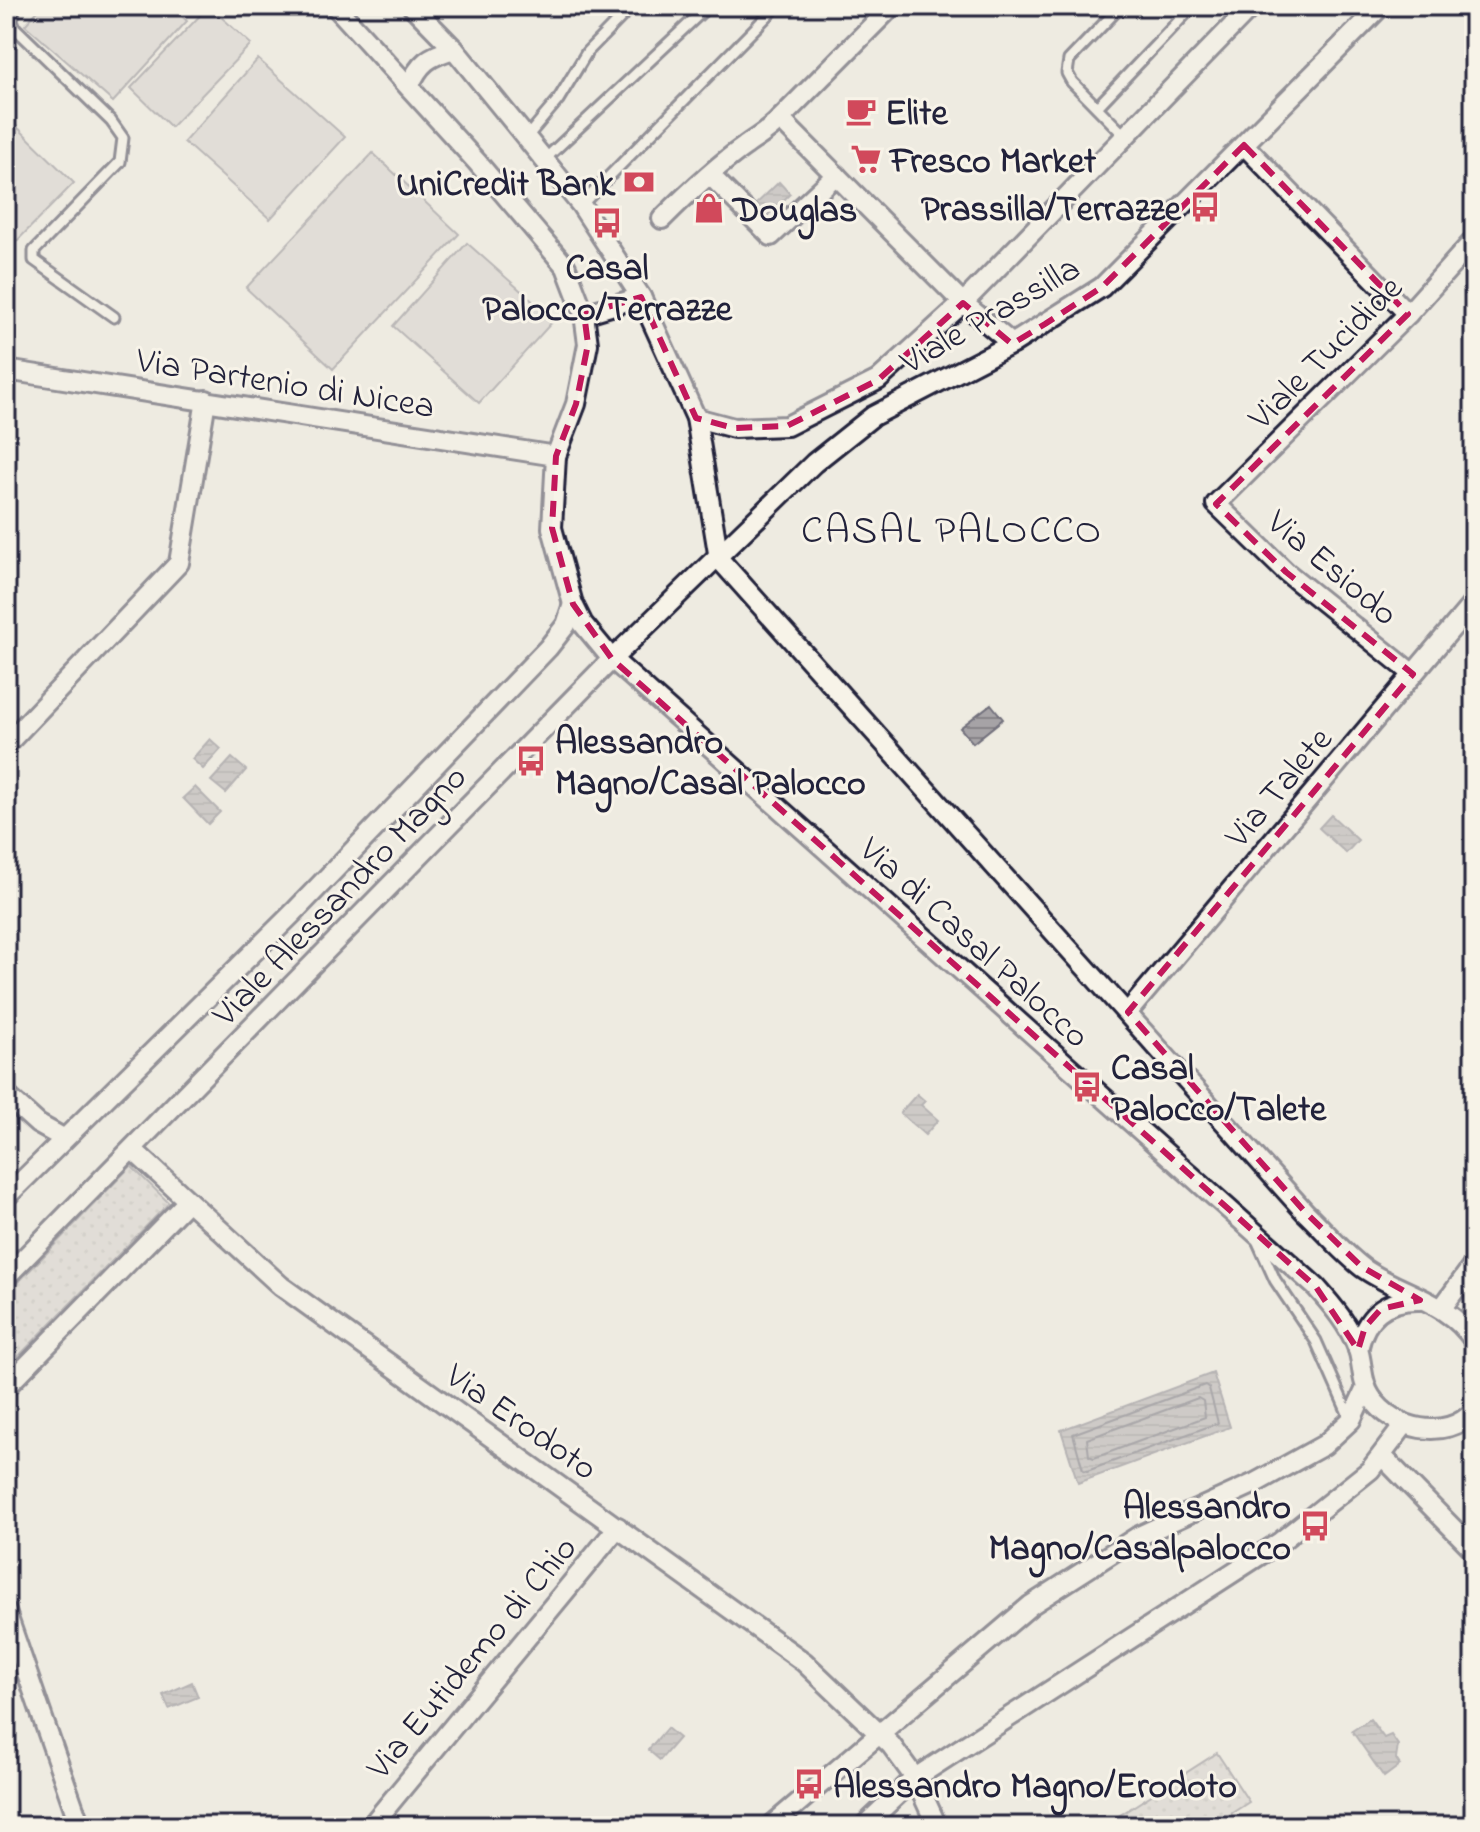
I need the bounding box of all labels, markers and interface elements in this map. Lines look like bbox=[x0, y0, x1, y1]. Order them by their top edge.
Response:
place label: Elite bbox=[885, 89, 948, 142]
cafe icon: Elite bbox=[844, 94, 878, 128]
place label: Fresco Market bbox=[888, 137, 1097, 190]
supermarket icon: Fresco Market bbox=[849, 142, 883, 176]
place label: UniCredit Bank bbox=[396, 160, 616, 213]
bank icon: UniCredit Bank bbox=[622, 165, 656, 199]
place label: Prassilla/Terrazze bbox=[921, 185, 1182, 238]
place label: Douglas bbox=[731, 186, 857, 240]
bus stop icon: Prassilla/Terrazze bbox=[1188, 190, 1222, 224]
shop icon: Douglas bbox=[692, 191, 726, 225]
bus stop icon: Casal Palocco/Terrazze bbox=[590, 206, 624, 240]
place label: Casal Palocco/Terrazze bbox=[482, 244, 733, 338]
street label: Viale Prassilla bbox=[891, 244, 1091, 390]
street label: Viale Tucidide bbox=[1237, 264, 1417, 444]
street label: Via Partenio di Nicea bbox=[131, 336, 438, 435]
street label: Via Esiodo bbox=[1253, 498, 1409, 641]
district label: CASAL PALOCCO bbox=[801, 503, 1103, 562]
street label: Via Talete bbox=[1213, 716, 1348, 862]
place label: Alessandro Magno/Casal Palocco bbox=[555, 718, 866, 813]
bus stop icon: Alessandro Magno/Casal Palocco bbox=[514, 744, 548, 778]
street label: Viale Alessandro Magno bbox=[201, 754, 481, 1041]
street label: Via di Casal Palocco bbox=[845, 825, 1100, 1063]
place label: Casal Palocco/Talete bbox=[1111, 1044, 1327, 1138]
bus stop icon: Casal Palocco/Talete bbox=[1070, 1070, 1104, 1104]
street label: Via Erodoto bbox=[433, 1351, 607, 1496]
place label: Alessandro Magno/Casalpalocco bbox=[988, 1483, 1291, 1578]
bus stop icon: Alessandro Magno/Casalpalocco bbox=[1298, 1509, 1332, 1543]
street label: Via Eutidemo di Chio bbox=[355, 1525, 592, 1793]
place label: Alessandro Magno/Erodoto bbox=[833, 1762, 1237, 1816]
bus stop icon: Alessandro Magno/Erodoto bbox=[792, 1767, 826, 1801]

